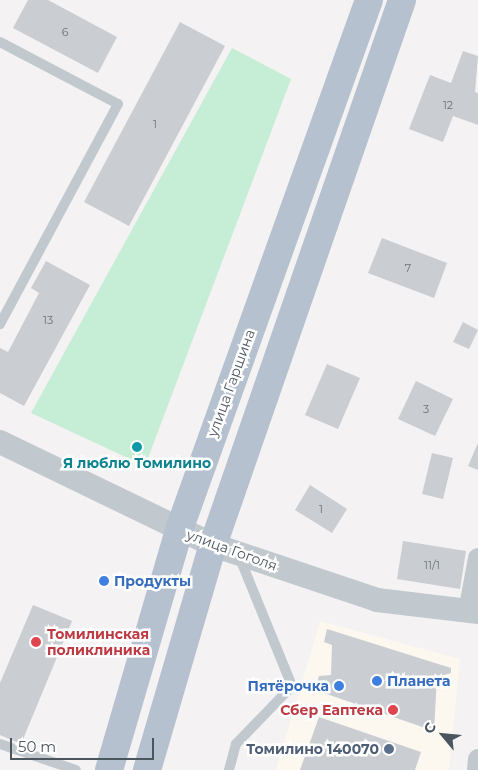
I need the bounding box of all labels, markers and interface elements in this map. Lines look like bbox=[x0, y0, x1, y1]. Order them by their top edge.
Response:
house number: 6 bbox=[62, 25, 68, 39]
house number: 12 bbox=[443, 98, 453, 112]
house number: 1 bbox=[153, 117, 157, 131]
house number: 7 bbox=[405, 261, 411, 275]
house number: 13 bbox=[43, 313, 53, 327]
street label: улица Гаршина bbox=[204, 327, 258, 439]
house number: 3 bbox=[423, 402, 429, 416]
marker: Я люблю Томилино bbox=[131, 441, 143, 453]
place label: Я люблю Томилино bbox=[63, 455, 211, 471]
house number: 1 bbox=[319, 502, 323, 516]
street label: улица Гоголя bbox=[184, 526, 280, 574]
house number: 11/1 bbox=[424, 558, 440, 572]
place label: Продукты bbox=[114, 573, 191, 589]
marker: Продукты bbox=[98, 575, 110, 587]
place label: Томилинская поликлиника bbox=[47, 626, 150, 658]
marker: Томилинская поликлиника bbox=[29, 635, 43, 649]
place label: Планета bbox=[387, 673, 451, 689]
marker: Планета bbox=[371, 675, 383, 687]
place label: Пятёрочка bbox=[248, 678, 329, 694]
marker: Пятёрочка bbox=[333, 680, 345, 692]
place label: Сбер Еаптека bbox=[280, 702, 383, 718]
marker: Сбер Еаптека bbox=[387, 704, 399, 716]
north arrow bbox=[418, 710, 468, 760]
text: С bbox=[419, 719, 440, 737]
scale bar bbox=[12, 728, 156, 760]
text: 50 m bbox=[18, 737, 56, 756]
place label: Томилино 140070 bbox=[246, 741, 379, 757]
marker: Томилино 140070 bbox=[383, 743, 395, 755]

